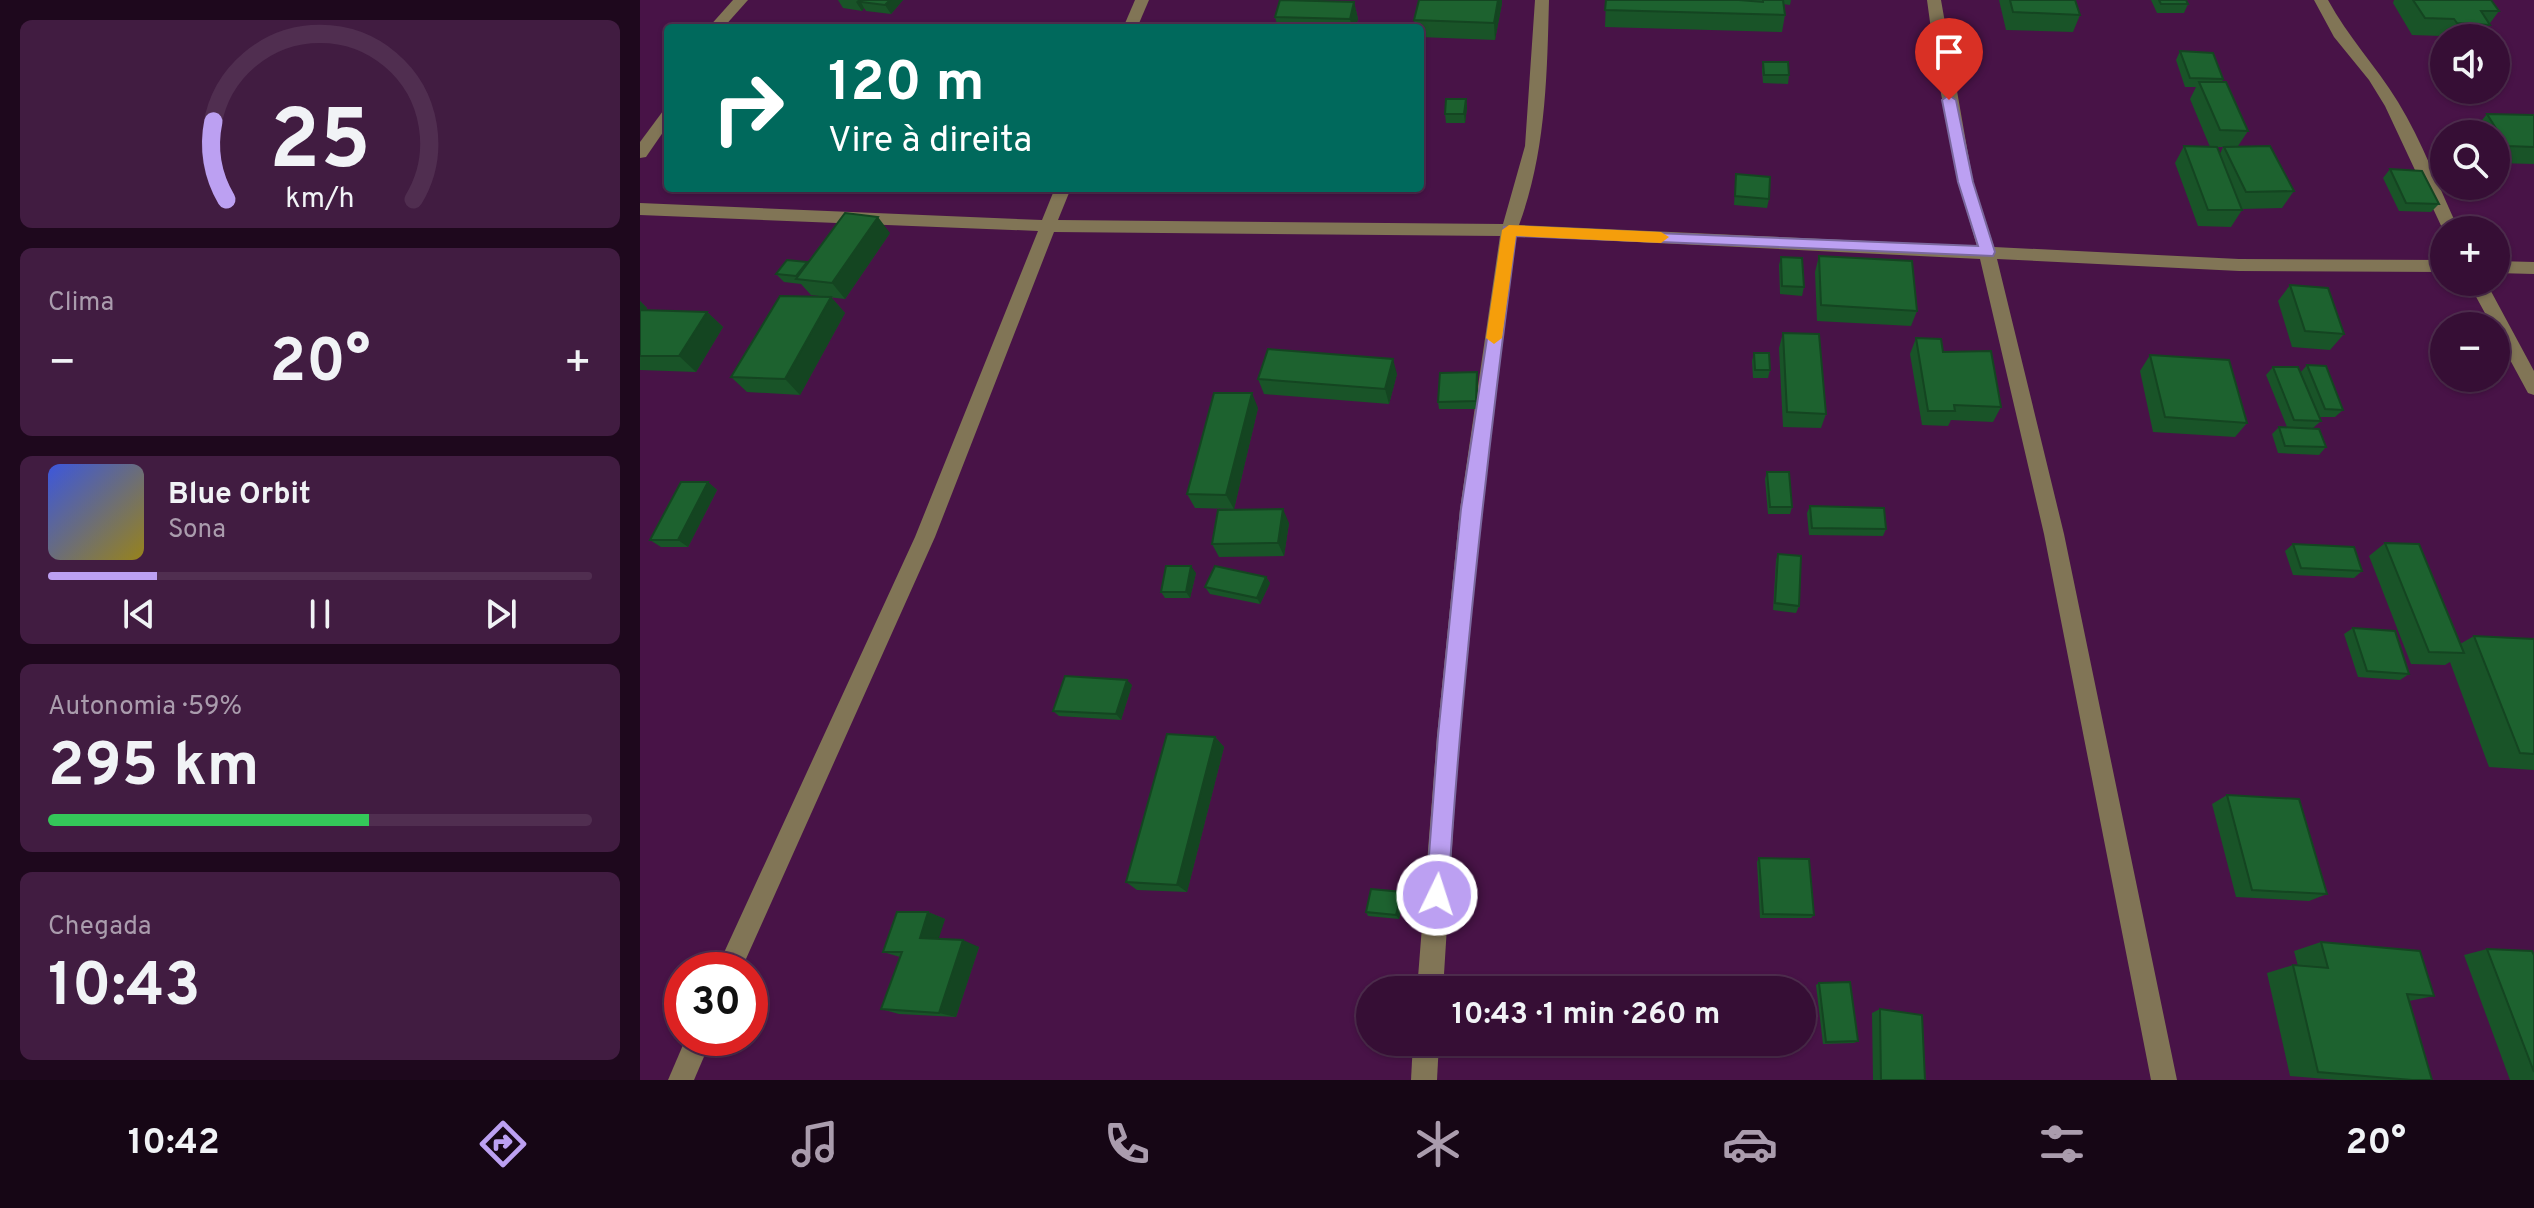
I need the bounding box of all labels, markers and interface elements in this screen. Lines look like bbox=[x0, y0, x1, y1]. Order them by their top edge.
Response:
pin bbox=[1915, 18, 1983, 100]
map controls bbox=[2430, 24, 2510, 392]
button: sound bbox=[2430, 24, 2510, 104]
icon: arrive bbox=[1927, 30, 1971, 74]
text: 120 m bbox=[828, 50, 985, 120]
icon: right bbox=[696, 56, 800, 160]
text: 25 bbox=[269, 93, 371, 198]
text: Vire à direita bbox=[828, 119, 1032, 165]
button: search bbox=[2430, 120, 2510, 200]
text: km/h bbox=[285, 182, 355, 218]
button: + bbox=[2430, 216, 2510, 296]
text: Clima bbox=[48, 287, 114, 320]
button: − bbox=[2430, 312, 2510, 392]
text: 20° bbox=[269, 327, 371, 403]
text: − bbox=[48, 337, 76, 393]
text: + bbox=[564, 337, 592, 393]
text: Blue Orbit bbox=[168, 477, 311, 514]
text: Sona bbox=[168, 514, 226, 547]
icon: previous bbox=[117, 592, 161, 636]
icon: pause bbox=[298, 592, 342, 636]
icon: next bbox=[479, 592, 523, 636]
text: Autonomia · 59% bbox=[48, 691, 242, 724]
text: 295 km bbox=[48, 731, 259, 807]
position arrow bbox=[1395, 853, 1479, 937]
text: Chegada bbox=[48, 911, 151, 944]
text: 10:43 bbox=[48, 951, 201, 1027]
speed limit sign: 30 bbox=[664, 952, 768, 1056]
text: 10:43 · 1 min · 260 m bbox=[1452, 997, 1720, 1034]
icon: directions bbox=[475, 1116, 531, 1172]
icon: music bbox=[787, 1116, 843, 1172]
icon: phone bbox=[1099, 1116, 1155, 1172]
icon: climate bbox=[1410, 1116, 1466, 1172]
icon: car bbox=[1722, 1116, 1778, 1172]
icon: filters bbox=[2034, 1116, 2090, 1172]
text: 10:42 bbox=[128, 1121, 220, 1167]
text: 20° bbox=[2345, 1121, 2406, 1167]

